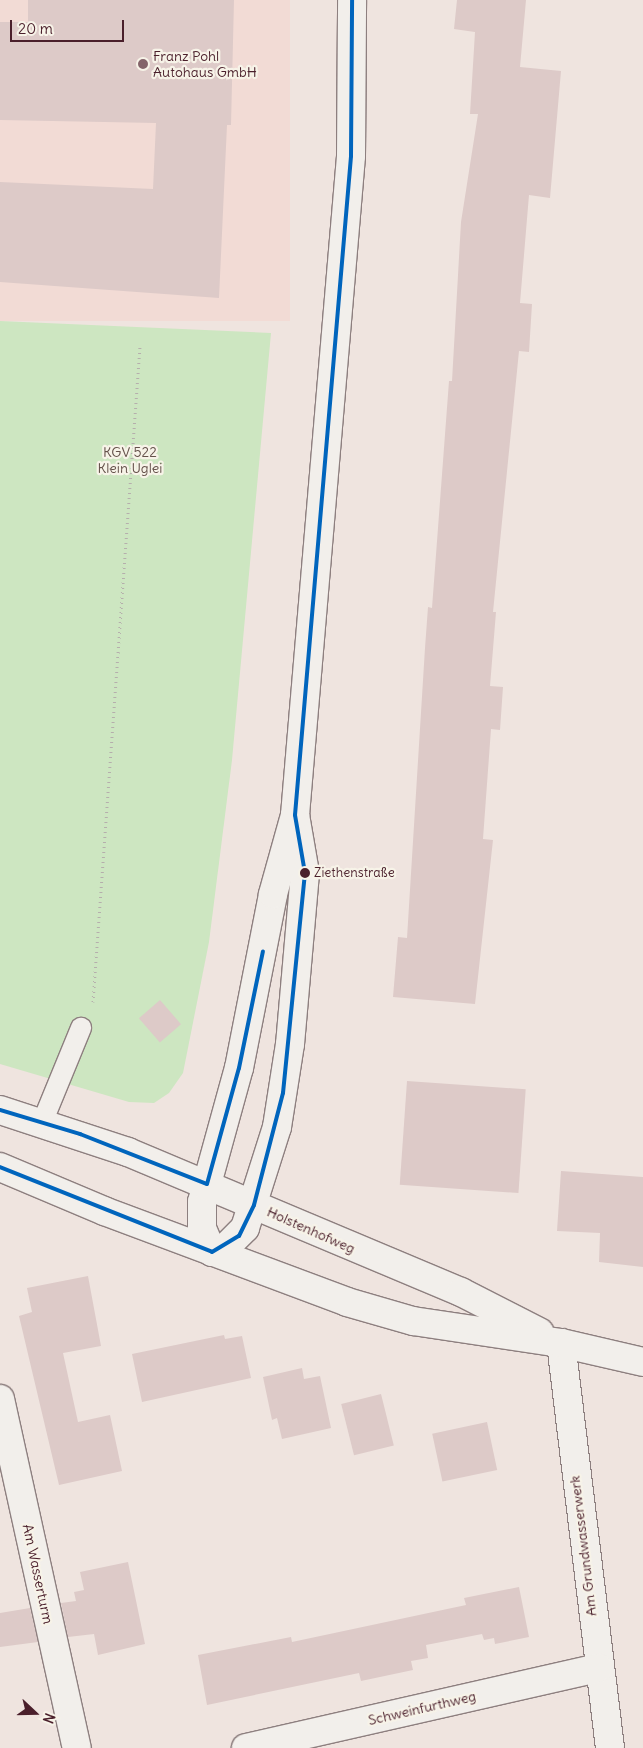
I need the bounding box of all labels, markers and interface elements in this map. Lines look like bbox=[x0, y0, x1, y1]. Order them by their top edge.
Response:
scale bar bbox=[12, 10, 126, 42]
text: 20 m bbox=[18, 19, 53, 38]
place label: Franz Pohl Autohaus GmbH bbox=[153, 48, 257, 80]
marker: Franz Pohl Autohaus GmbH bbox=[137, 58, 149, 70]
park label: KGV 522 Klein Uglei bbox=[98, 444, 162, 477]
place label: Ziethenstraße bbox=[314, 865, 395, 881]
marker: Ziethenstraße bbox=[300, 868, 310, 878]
street label: Holstenhofweg bbox=[264, 1203, 358, 1257]
street label: Am Grundwasserwerk bbox=[566, 1475, 600, 1617]
street label: Am Wasserturm bbox=[19, 1522, 57, 1626]
street label: Schweinfurthweg bbox=[366, 1687, 478, 1729]
north arrow bbox=[10, 1688, 60, 1738]
text: N bbox=[39, 1711, 59, 1726]

